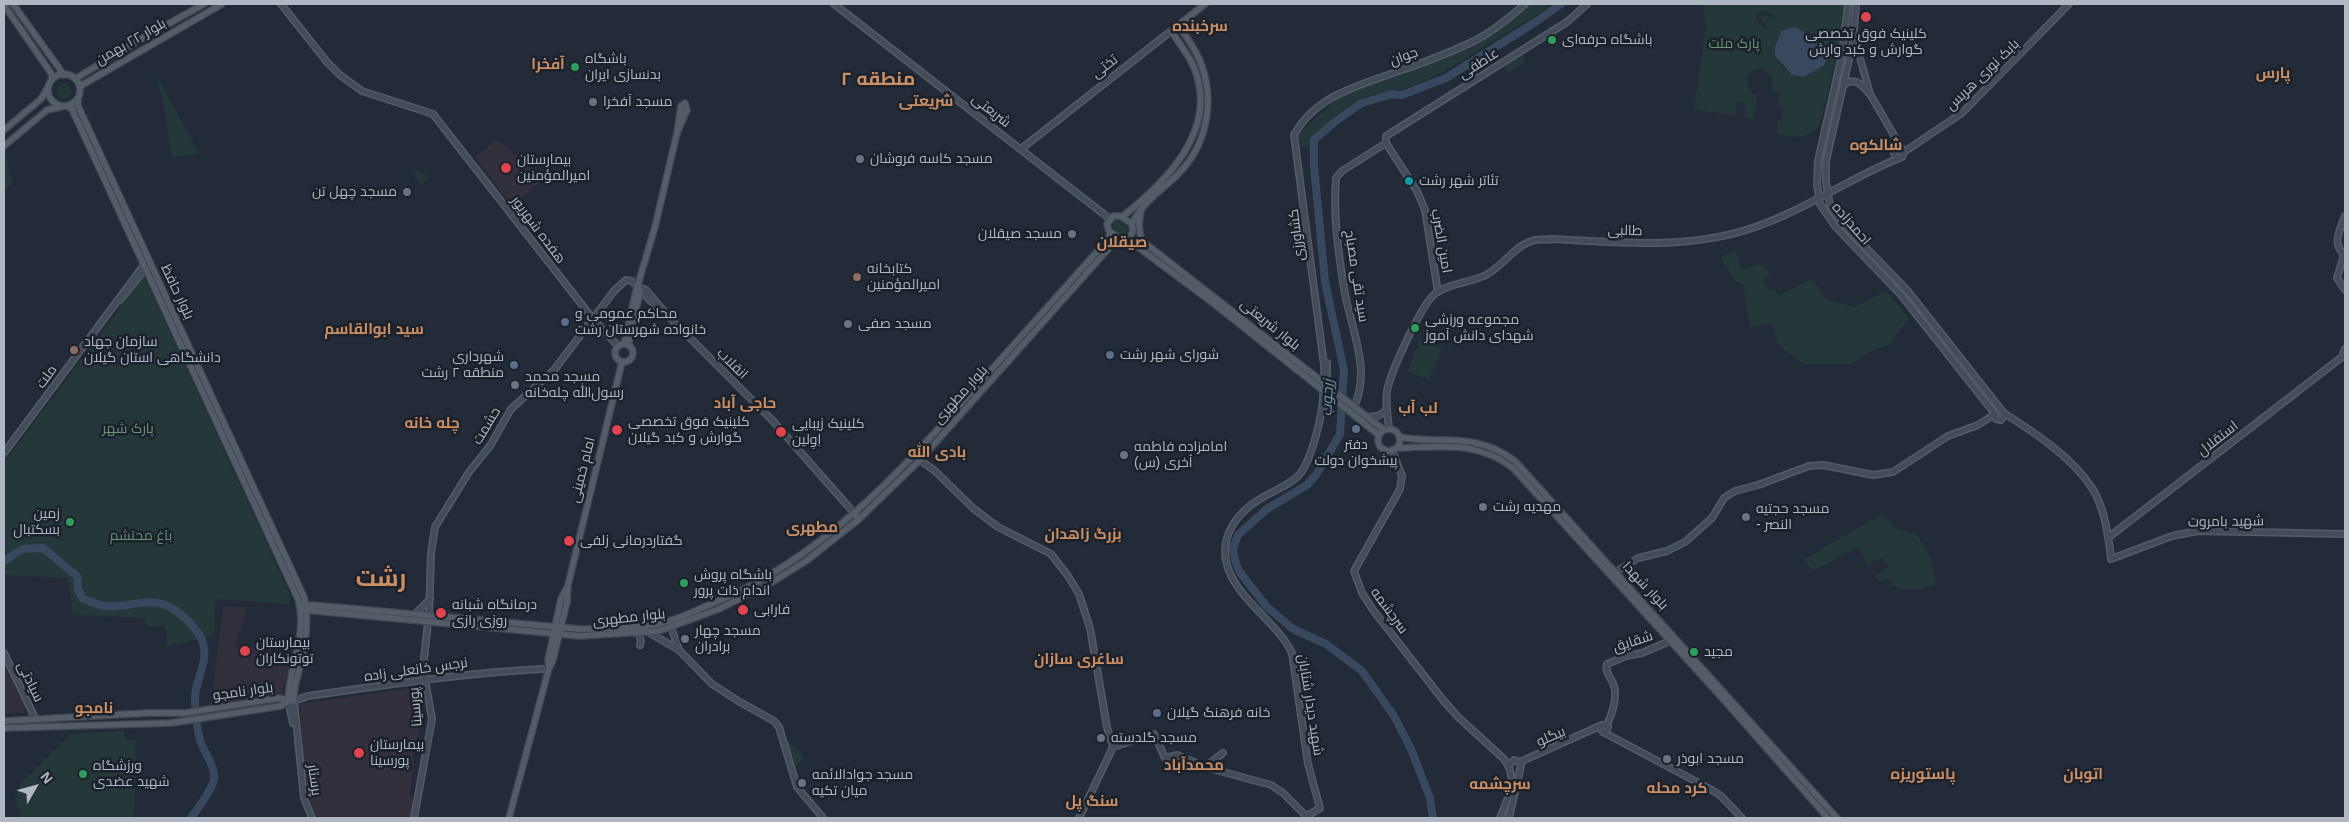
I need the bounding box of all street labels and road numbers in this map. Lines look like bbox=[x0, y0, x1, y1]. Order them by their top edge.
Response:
street label: بلوار ۲۲ بهمن bbox=[93, 15, 169, 69]
street label: بابک نوری هریس bbox=[1943, 36, 2023, 114]
street label: جوان bbox=[1388, 44, 1420, 70]
street label: عاطفی bbox=[1456, 45, 1502, 83]
street label: تختی bbox=[1089, 52, 1121, 82]
street label: شریعتی bbox=[968, 91, 1014, 131]
street label: هفده شهریور bbox=[507, 193, 569, 267]
street label: احمدزاده bbox=[1828, 199, 1874, 249]
street label: کشاورزی bbox=[1285, 208, 1309, 262]
street label: امین الضرب bbox=[1427, 208, 1455, 274]
street label: طالبی bbox=[1607, 222, 1643, 240]
street label: سید تقی مصباح bbox=[1340, 229, 1372, 323]
street label: بلوار حافظ bbox=[157, 262, 197, 322]
street label: بلوار شریعتی bbox=[1237, 296, 1303, 354]
street label: انقلاب bbox=[713, 345, 751, 383]
street label: ملت bbox=[33, 362, 61, 392]
street label: بلوار مطهری bbox=[930, 362, 992, 428]
street label: حشمت bbox=[469, 404, 505, 448]
street label: استقلال bbox=[2194, 418, 2242, 460]
street label: امام خمینی bbox=[567, 435, 599, 505]
street label: شهید بامروت bbox=[2188, 513, 2264, 531]
street label: بلوار شهدا bbox=[1619, 558, 1671, 614]
street label: سرچشمه bbox=[1367, 585, 1411, 637]
street label: بلوار مطهری bbox=[592, 606, 666, 630]
street label: شقایق bbox=[1611, 628, 1655, 656]
street label: شهید دیدار شتابان bbox=[1294, 653, 1326, 757]
street label: نرجس خانعلی زاده bbox=[363, 654, 469, 686]
street label: سیادتی bbox=[13, 659, 47, 705]
street label: بلوار نامجو bbox=[212, 679, 274, 705]
street label: پورسینا bbox=[406, 687, 426, 727]
street label: بیگلو bbox=[1534, 723, 1568, 751]
street label: پرستار bbox=[303, 763, 325, 797]

